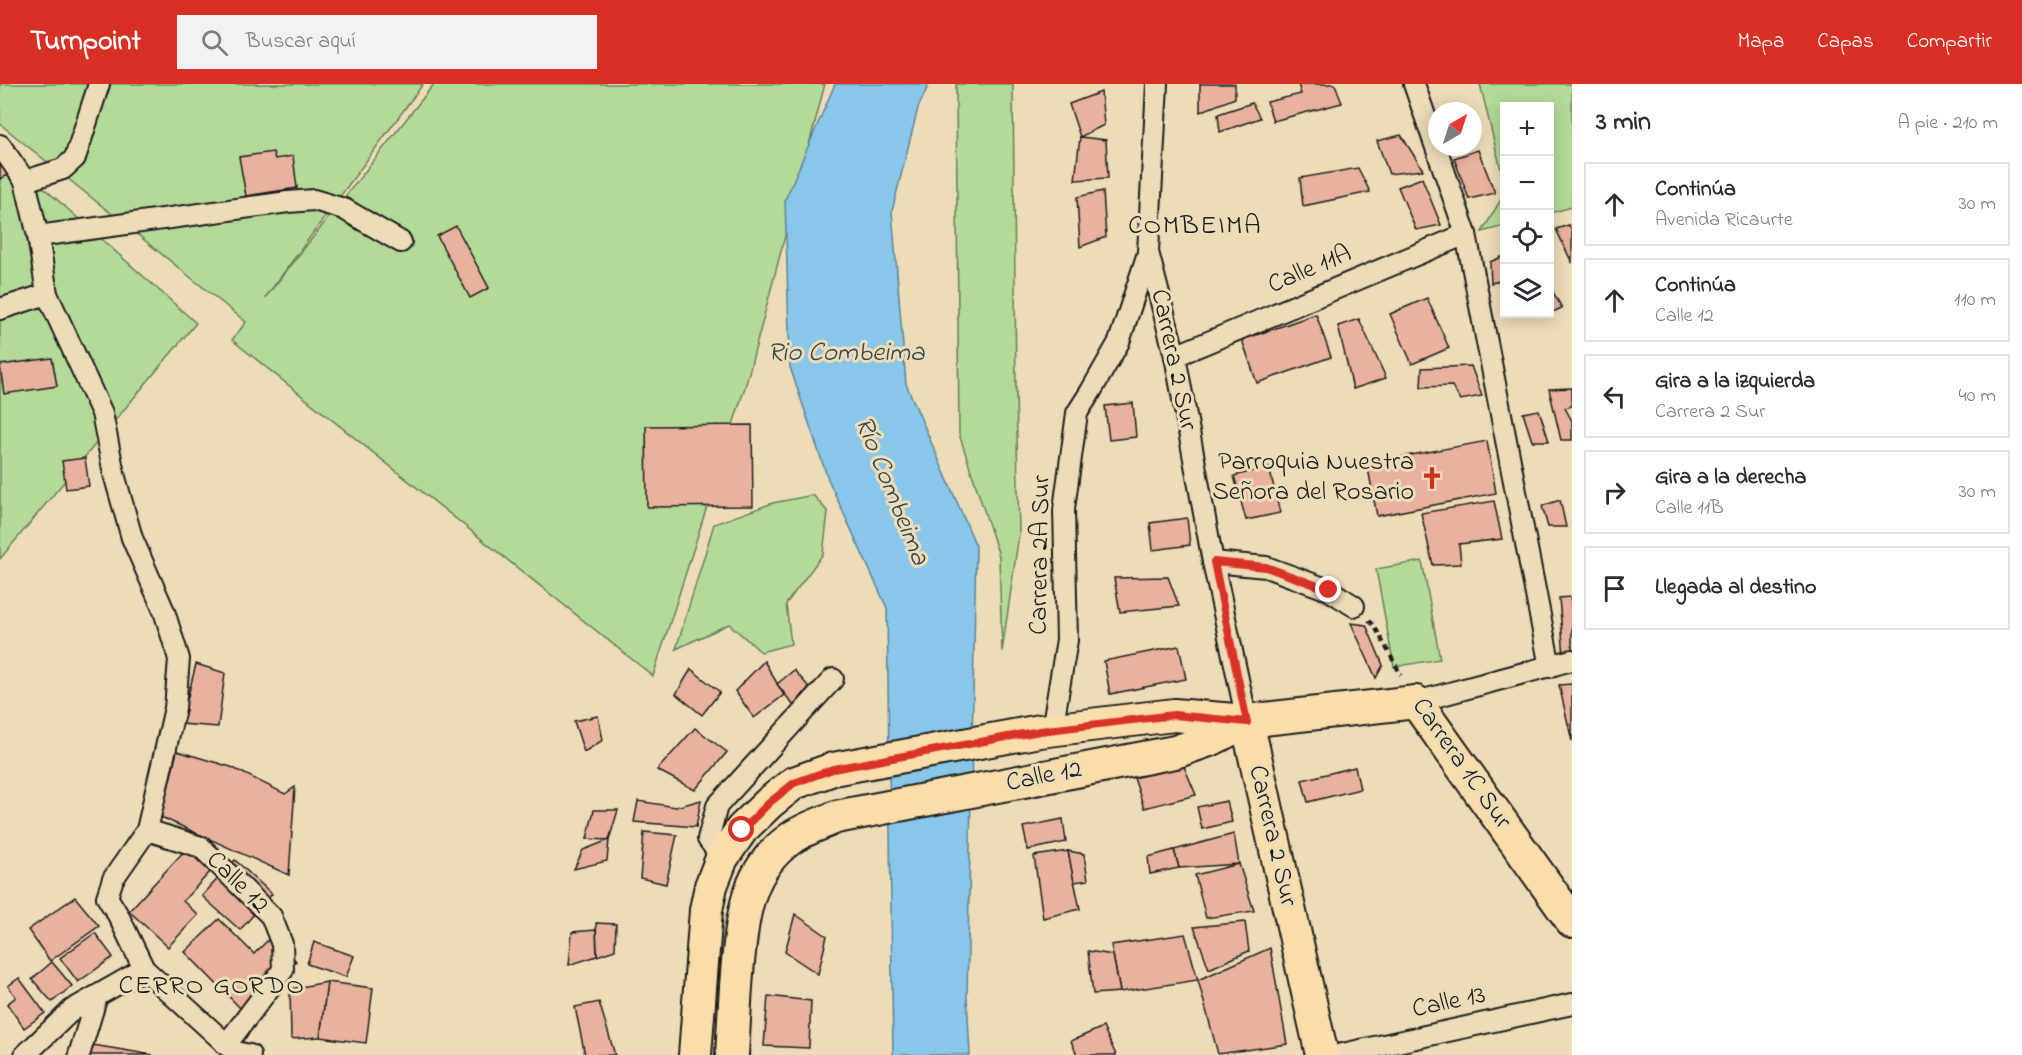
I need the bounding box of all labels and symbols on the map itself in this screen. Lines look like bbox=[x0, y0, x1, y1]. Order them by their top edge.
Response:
north arrow bbox=[1428, 102, 1482, 156]
district label: COMBEIMA bbox=[1128, 207, 1262, 246]
street label: Calle 11A bbox=[1262, 235, 1358, 305]
street label: Carrera 2 Sur bbox=[1139, 286, 1207, 435]
water label: Rio Combeima bbox=[767, 334, 925, 373]
water label: Río Combeima bbox=[843, 411, 939, 572]
place label: Parroquia Nuestra Señora del Rosario bbox=[1212, 444, 1414, 512]
church icon: Parroquia Nuestra Señora del Rosario bbox=[1419, 465, 1445, 491]
street label: Carrera 2A Sur bbox=[1021, 474, 1061, 635]
route end bbox=[1315, 576, 1341, 602]
street label: Carrera 1C Sur bbox=[1401, 690, 1521, 838]
street label: Calle 12 bbox=[1003, 751, 1085, 803]
street label: Carrera 2 Sur bbox=[1237, 762, 1307, 911]
route start bbox=[728, 816, 754, 842]
street label: Calle 12 bbox=[197, 843, 277, 923]
district label: CERRO GORDO bbox=[118, 967, 306, 1006]
street label: Calle 13 bbox=[1409, 977, 1489, 1029]

